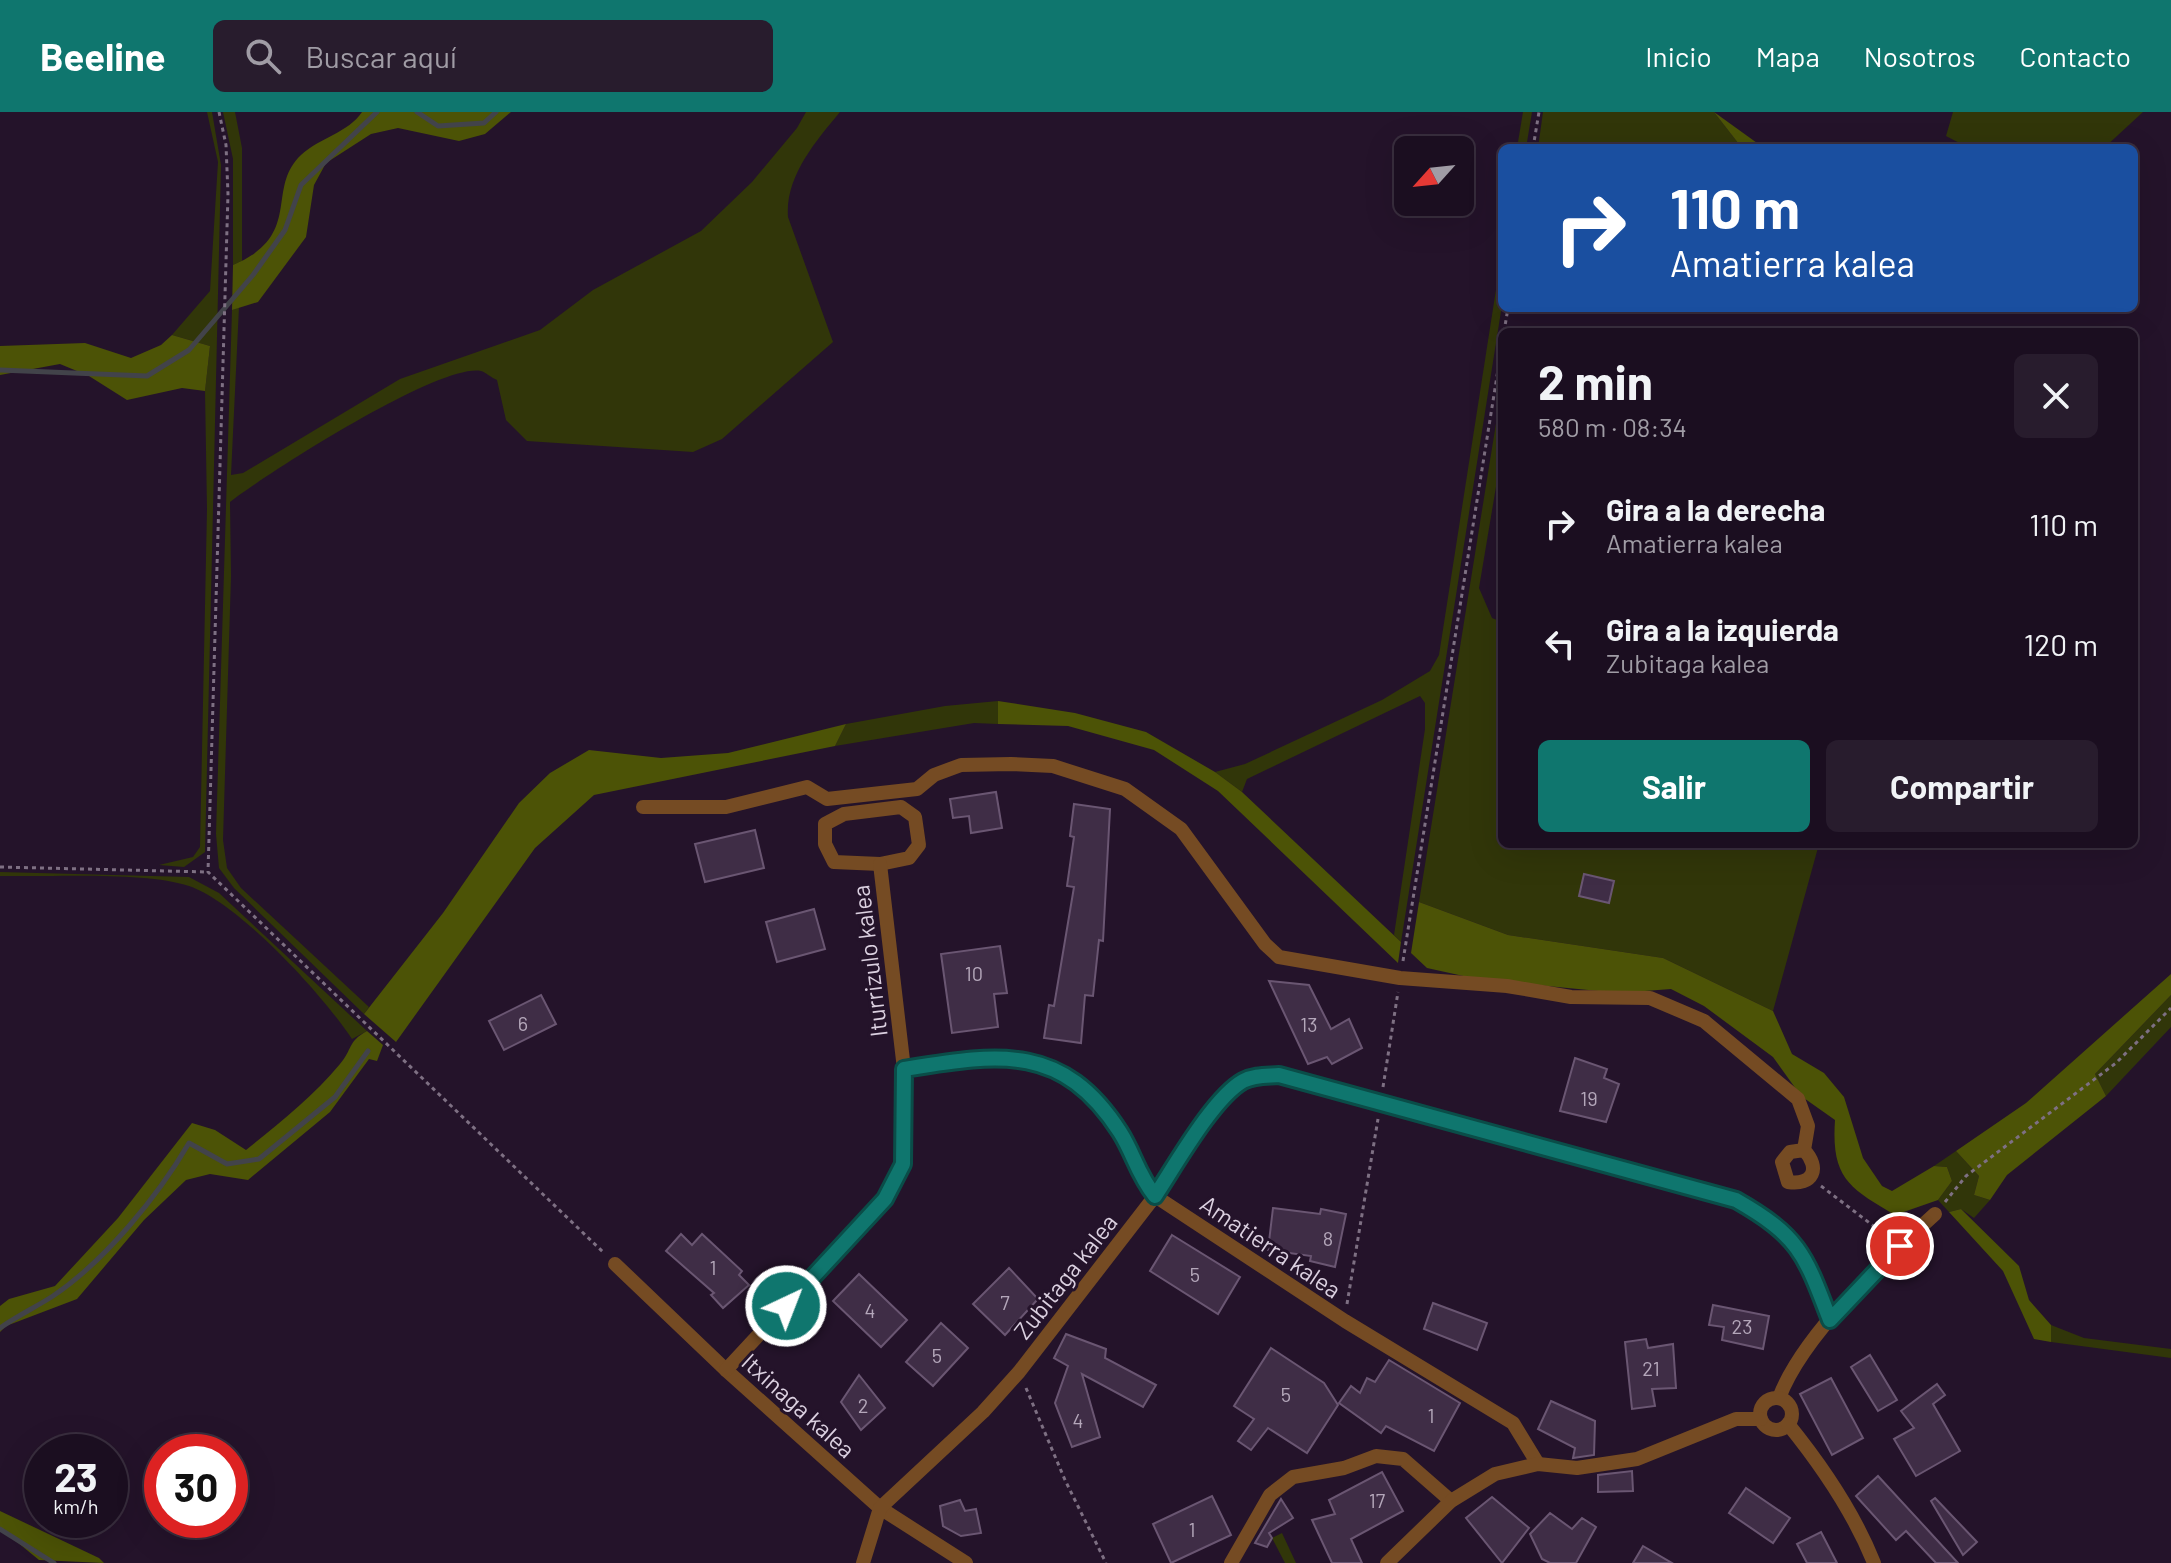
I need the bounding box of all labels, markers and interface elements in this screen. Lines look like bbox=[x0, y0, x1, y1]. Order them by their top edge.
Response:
search box bbox=[213, 20, 773, 92]
text: Beeline bbox=[40, 33, 165, 79]
icon: search bbox=[241, 34, 285, 78]
text: Buscar aquí bbox=[305, 38, 457, 74]
text: Inicio bbox=[1645, 39, 1712, 73]
text: Mapa bbox=[1756, 39, 1820, 73]
text: Nosotros bbox=[1864, 39, 1976, 73]
text: Contacto bbox=[2020, 39, 2131, 73]
north arrow bbox=[1394, 136, 1474, 216]
map controls bbox=[1394, 136, 1474, 216]
text: 110 m bbox=[1670, 173, 1800, 240]
icon: right bbox=[1538, 176, 1642, 280]
text: Amatierra kalea bbox=[1670, 241, 1915, 284]
text: 2 min bbox=[1538, 352, 1653, 410]
button: close bbox=[2014, 354, 2098, 438]
text: 580 m · 08:34 bbox=[1538, 411, 1687, 442]
text: Gira a la derecha bbox=[1606, 491, 1825, 527]
icon: right bbox=[1538, 502, 1582, 546]
text: 110 m bbox=[2029, 506, 2098, 542]
text: Amatierra kalea bbox=[1606, 527, 1783, 558]
text: Gira a la izquierda bbox=[1606, 611, 1839, 647]
icon: left bbox=[1538, 622, 1582, 666]
text: 120 m bbox=[2024, 626, 2098, 662]
text: Zubitaga kalea bbox=[1606, 647, 1769, 678]
button: Salir bbox=[1538, 740, 1810, 832]
button: Compartir bbox=[1826, 740, 2098, 832]
street label: Iturrizulo kalea bbox=[845, 883, 893, 1039]
house number: 10 bbox=[965, 961, 983, 985]
house number: 6 bbox=[518, 1011, 528, 1035]
house number: 13 bbox=[1300, 1012, 1318, 1036]
house number: 19 bbox=[1580, 1086, 1598, 1110]
street label: Amatierra kalea bbox=[1195, 1188, 1347, 1304]
street label: Zubitaga kalea bbox=[1007, 1208, 1123, 1344]
pin bbox=[1866, 1212, 1934, 1280]
icon: arrive bbox=[1878, 1224, 1922, 1268]
house number: 8 bbox=[1323, 1226, 1333, 1250]
house number: 1 bbox=[710, 1255, 717, 1279]
house number: 5 bbox=[1190, 1262, 1200, 1286]
position arrow bbox=[744, 1264, 828, 1348]
house number: 7 bbox=[1000, 1290, 1010, 1314]
house number: 4 bbox=[864, 1298, 876, 1322]
house number: 23 bbox=[1732, 1314, 1752, 1338]
house number: 5 bbox=[932, 1343, 942, 1367]
street label: Itxinaga kalea bbox=[736, 1347, 862, 1463]
house number: 21 bbox=[1642, 1356, 1660, 1380]
house number: 5 bbox=[1281, 1382, 1291, 1406]
house number: 2 bbox=[858, 1393, 868, 1417]
house number: 1 bbox=[1428, 1403, 1435, 1427]
house number: 4 bbox=[1072, 1408, 1084, 1432]
speed limit sign: 30 bbox=[144, 1434, 248, 1538]
text: 23 bbox=[54, 1452, 98, 1500]
house number: 17 bbox=[1369, 1488, 1386, 1512]
text: km/h bbox=[53, 1494, 99, 1518]
house number: 1 bbox=[1189, 1517, 1196, 1541]

